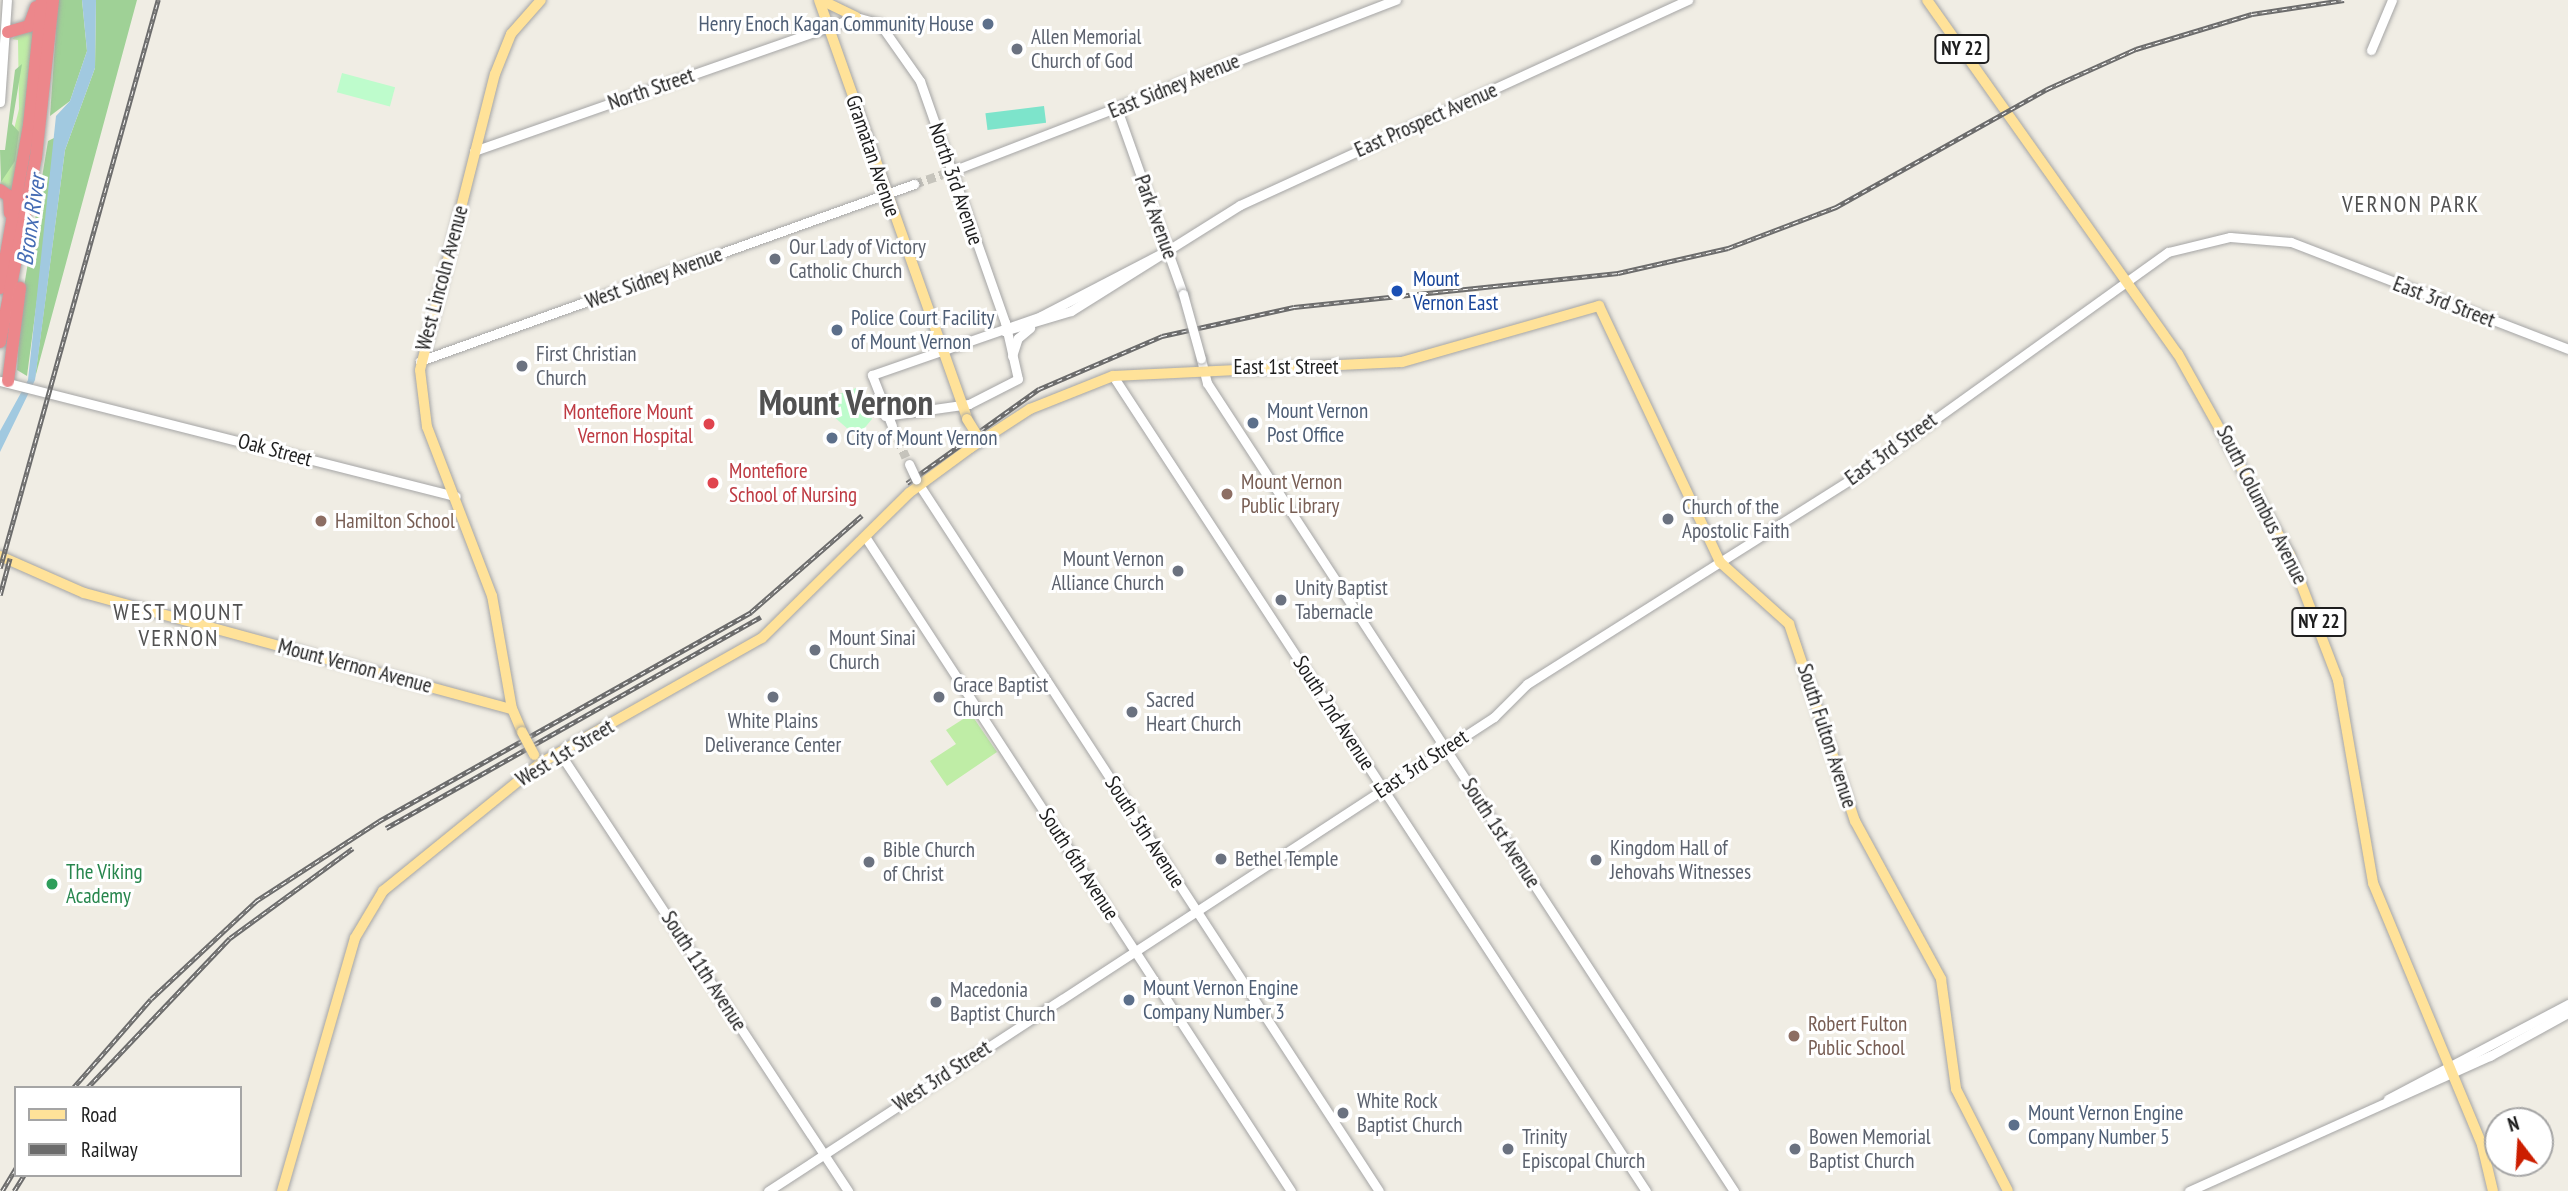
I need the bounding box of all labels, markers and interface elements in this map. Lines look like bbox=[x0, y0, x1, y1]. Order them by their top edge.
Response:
place label: Henry Enoch Kagan Community House bbox=[697, 11, 974, 37]
marker: Henry Enoch Kagan Community House bbox=[980, 16, 996, 32]
place label: Allen Memorial Church of God bbox=[1031, 24, 1141, 74]
road number: NY 22 bbox=[1934, 34, 1990, 64]
marker: Allen Memorial Church of God bbox=[1009, 41, 1025, 57]
street label: East Sidney Avenue bbox=[1104, 48, 1244, 124]
street label: North Street bbox=[605, 63, 697, 115]
street label: East Prospect Avenue bbox=[1351, 77, 1501, 163]
street label: Gramatan Avenue bbox=[840, 92, 906, 220]
street label: North 3rd Avenue bbox=[923, 119, 989, 249]
street label: Park Avenue bbox=[1129, 171, 1183, 263]
water label: Bronx River bbox=[11, 172, 51, 268]
district label: VERNON PARK bbox=[2343, 190, 2479, 218]
street label: West Lincoln Avenue bbox=[410, 202, 474, 354]
place label: Our Lady of Victory Catholic Church bbox=[789, 234, 927, 284]
street label: West Sidney Avenue bbox=[582, 241, 726, 315]
marker: Our Lady of Victory Catholic Church bbox=[767, 251, 783, 267]
place label: Mount Vernon East bbox=[1413, 266, 1498, 316]
street label: East 3rd Street bbox=[2390, 271, 2498, 333]
marker: Mount Vernon East bbox=[1387, 281, 1407, 301]
place label: Police Court Facility of Mount Vernon bbox=[851, 305, 994, 355]
marker: Police Court Facility of Mount Vernon bbox=[829, 322, 845, 338]
place label: First Christian Church bbox=[536, 341, 637, 391]
street label: East 1st Street bbox=[1234, 354, 1338, 380]
marker: First Christian Church bbox=[514, 358, 530, 374]
district label: Mount Vernon bbox=[758, 381, 934, 423]
place label: Mount Vernon Post Office bbox=[1267, 398, 1369, 448]
place label: Montefiore Mount Vernon Hospital bbox=[563, 399, 693, 449]
street label: East 3rd Street bbox=[1840, 407, 1942, 491]
marker: Montefiore Mount Vernon Hospital bbox=[699, 414, 719, 434]
marker: Mount Vernon Post Office bbox=[1245, 415, 1261, 431]
street label: South Columbus Avenue bbox=[2211, 421, 2313, 589]
place label: City of Mount Vernon bbox=[846, 425, 999, 451]
street label: Oak Street bbox=[235, 428, 315, 472]
marker: City of Mount Vernon bbox=[824, 430, 840, 446]
place label: Montefiore School of Nursing bbox=[729, 458, 857, 508]
place label: Mount Vernon Public Library bbox=[1241, 469, 1343, 519]
marker: Montefiore School of Nursing bbox=[703, 473, 723, 493]
marker: Mount Vernon Public Library bbox=[1219, 486, 1235, 502]
place label: Church of the Apostolic Faith bbox=[1682, 494, 1790, 544]
place label: Hamilton School bbox=[335, 508, 455, 534]
marker: Church of the Apostolic Faith bbox=[1660, 511, 1676, 527]
marker: Hamilton School bbox=[313, 513, 329, 529]
place label: Mount Vernon Alliance Church bbox=[1051, 546, 1164, 596]
marker: Mount Vernon Alliance Church bbox=[1170, 563, 1186, 579]
place label: Unity Baptist Tabernacle bbox=[1295, 575, 1388, 625]
marker: Unity Baptist Tabernacle bbox=[1273, 592, 1289, 608]
district label: WEST MOUNT VERNON bbox=[114, 598, 244, 652]
road number: NY 22 bbox=[2291, 607, 2347, 638]
place label: Mount Sinai Church bbox=[829, 625, 916, 675]
street label: Mount Vernon Avenue bbox=[275, 633, 435, 699]
marker: Mount Sinai Church bbox=[807, 642, 823, 658]
street label: South 2nd Avenue bbox=[1287, 651, 1381, 775]
street label: South Fulton Avenue bbox=[1792, 660, 1862, 812]
place label: Grace Baptist Church bbox=[953, 672, 1048, 722]
place label: Sacred Heart Church bbox=[1146, 687, 1241, 737]
marker: White Plains Deliverance Center bbox=[765, 689, 781, 705]
marker: Grace Baptist Church bbox=[931, 689, 947, 705]
marker: Sacred Heart Church bbox=[1124, 704, 1140, 720]
place label: White Plains Deliverance Center bbox=[705, 708, 841, 758]
street label: West 1st Street bbox=[512, 714, 618, 792]
street label: East 3rd Street bbox=[1369, 724, 1473, 804]
street label: South 5th Avenue bbox=[1099, 771, 1191, 893]
street label: South 1st Avenue bbox=[1456, 773, 1546, 893]
street label: South 6th Avenue bbox=[1033, 803, 1125, 925]
place label: Kingdom Hall of Jehovahs Witnesses bbox=[1610, 835, 1751, 885]
place label: Bible Church of Christ bbox=[883, 837, 975, 887]
place label: Bethel Temple bbox=[1235, 846, 1339, 872]
marker: Bethel Temple bbox=[1213, 851, 1229, 867]
marker: Kingdom Hall of Jehovahs Witnesses bbox=[1588, 852, 1604, 868]
marker: Bible Church of Christ bbox=[861, 854, 877, 870]
place label: The Viking Academy bbox=[66, 859, 143, 909]
marker: The Viking Academy bbox=[44, 876, 60, 892]
street label: South 11th Avenue bbox=[656, 906, 752, 1036]
place label: Mount Vernon Engine Company Number 3 bbox=[1143, 975, 1299, 1025]
place label: Macedonia Baptist Church bbox=[950, 977, 1056, 1027]
marker: Mount Vernon Engine Company Number 3 bbox=[1121, 992, 1137, 1008]
marker: Macedonia Baptist Church bbox=[928, 994, 944, 1010]
place label: Robert Fulton Public School bbox=[1808, 1011, 1907, 1061]
marker: Robert Fulton Public School bbox=[1786, 1028, 1802, 1044]
street label: West 3rd Street bbox=[888, 1035, 996, 1117]
legend bbox=[14, 1086, 242, 1177]
place label: White Rock Baptist Church bbox=[1357, 1088, 1463, 1138]
place label: Mount Vernon Engine Company Number 5 bbox=[2028, 1100, 2184, 1150]
text: Road bbox=[81, 1101, 117, 1128]
marker: White Rock Baptist Church bbox=[1335, 1105, 1351, 1121]
north arrow bbox=[2484, 1107, 2554, 1177]
text: N bbox=[2505, 1111, 2522, 1137]
marker: Mount Vernon Engine Company Number 5 bbox=[2006, 1117, 2022, 1133]
place label: Trinity Episcopal Church bbox=[1522, 1124, 1645, 1174]
place label: Bowen Memorial Baptist Church bbox=[1809, 1124, 1931, 1174]
text: Railway bbox=[81, 1136, 138, 1163]
marker: Trinity Episcopal Church bbox=[1500, 1141, 1516, 1157]
marker: Bowen Memorial Baptist Church bbox=[1787, 1141, 1803, 1157]

